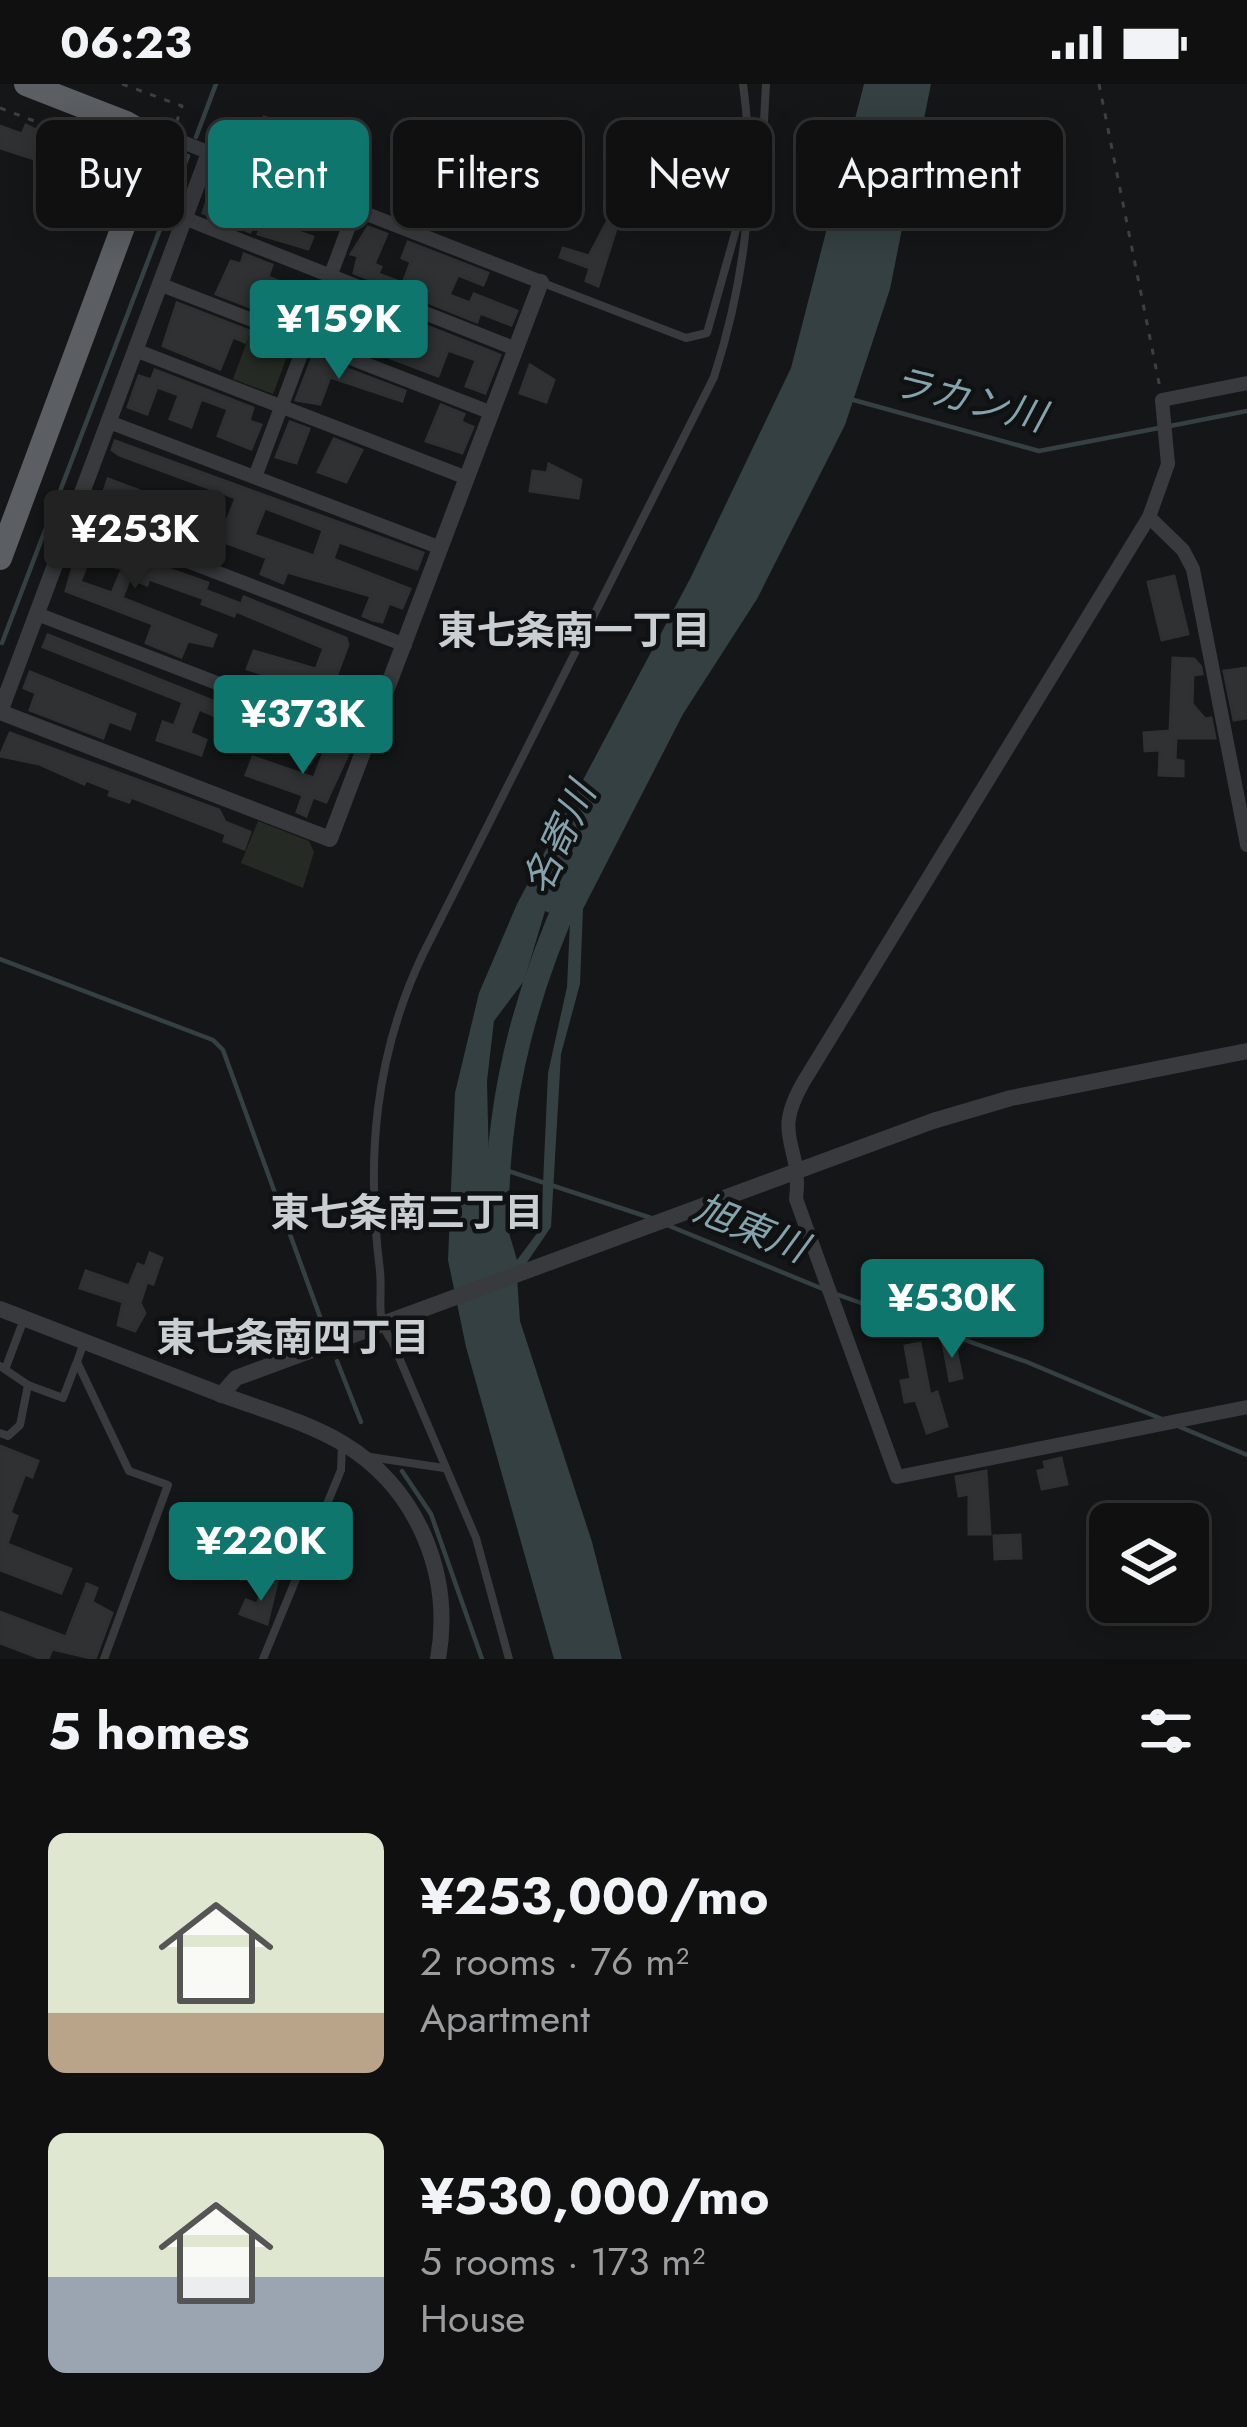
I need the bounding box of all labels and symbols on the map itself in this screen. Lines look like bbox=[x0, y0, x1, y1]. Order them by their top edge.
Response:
pin: ¥159K bbox=[255, 280, 423, 382]
water label: ラカン川 bbox=[886, 352, 1055, 446]
pin: ¥253K bbox=[51, 490, 219, 592]
district label: 東七条南一丁目 bbox=[437, 602, 711, 659]
pin: ¥373K bbox=[219, 675, 387, 777]
water label: 名寄川 bbox=[508, 769, 611, 903]
water label: 旭東川 bbox=[686, 1180, 820, 1278]
district label: 東七条南三丁目 bbox=[270, 1184, 544, 1241]
pin: ¥530K bbox=[868, 1259, 1036, 1361]
district label: 東七条南四丁目 bbox=[156, 1309, 430, 1366]
pin: ¥220K bbox=[177, 1502, 345, 1604]

